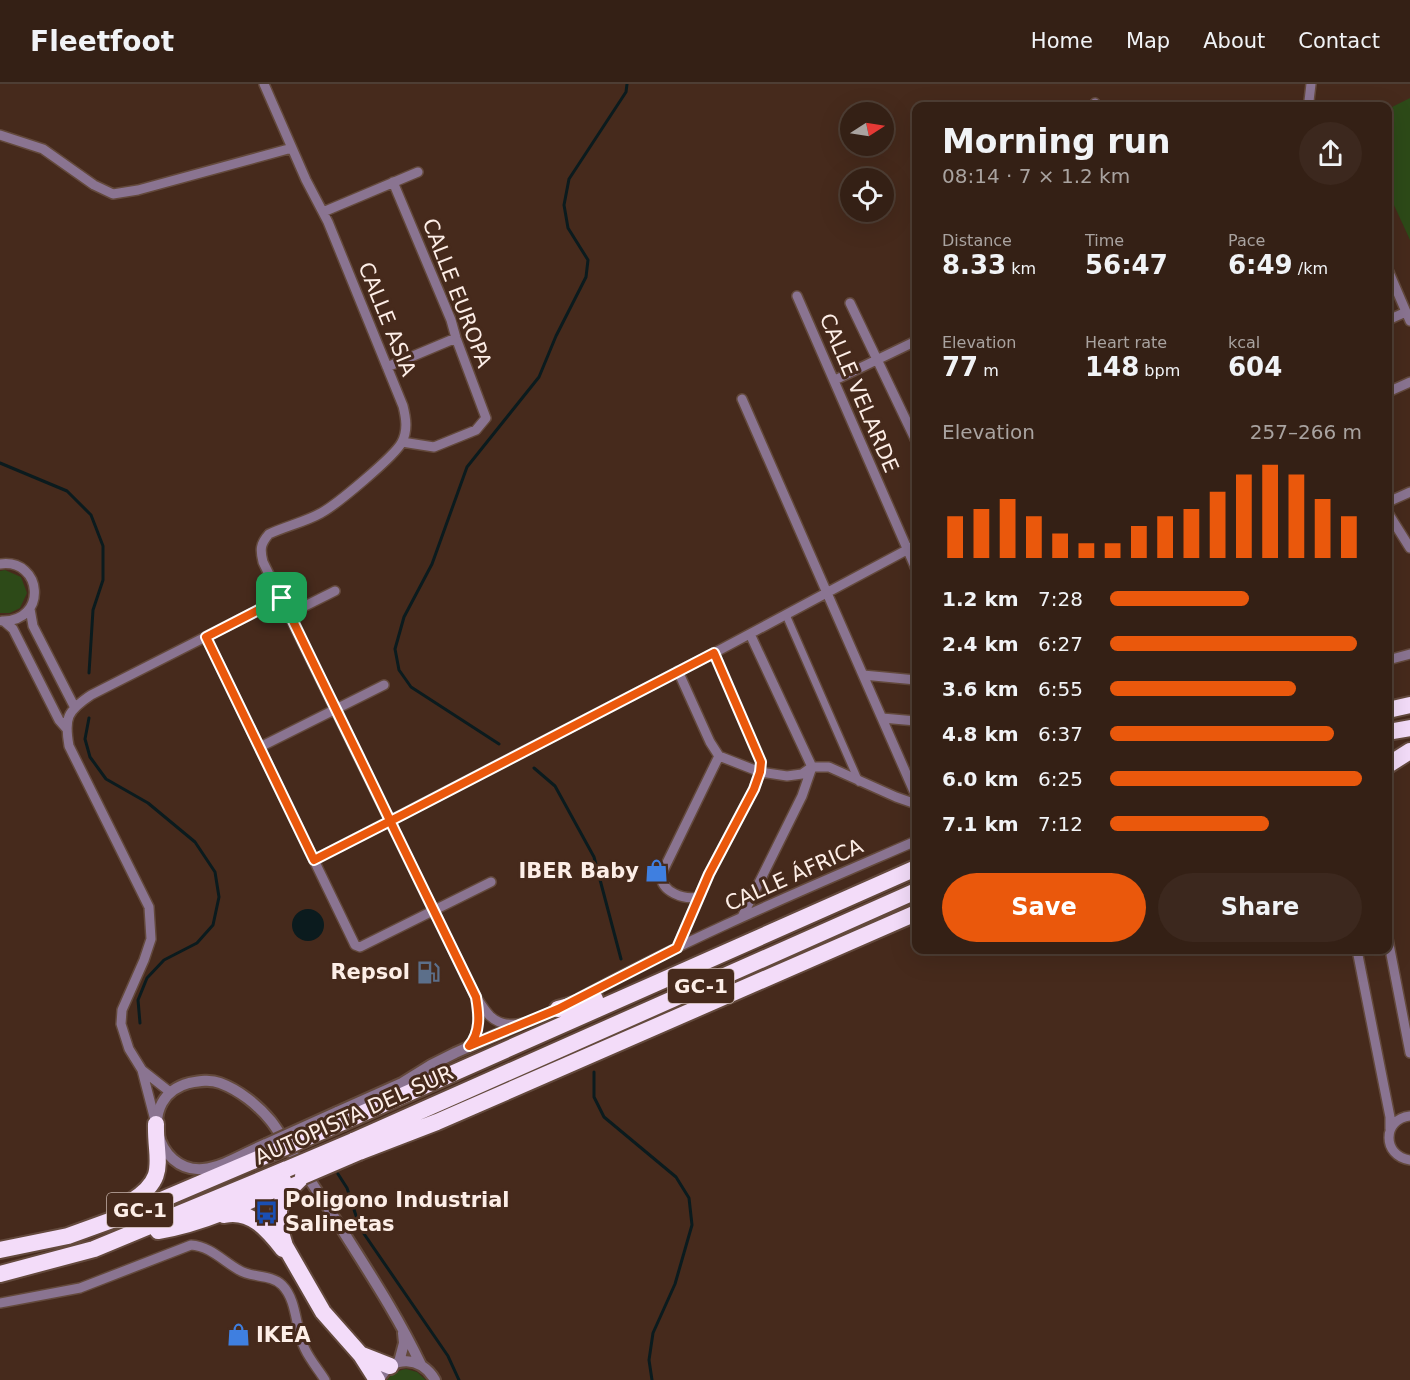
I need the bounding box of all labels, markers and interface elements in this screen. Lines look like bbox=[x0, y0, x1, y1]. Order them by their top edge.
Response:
text: Fleetfoot bbox=[30, 25, 174, 58]
text: Home bbox=[1031, 29, 1093, 53]
text: Map bbox=[1126, 29, 1170, 53]
text: About bbox=[1203, 29, 1265, 53]
text: Contact bbox=[1298, 29, 1380, 53]
north arrow bbox=[840, 102, 894, 156]
map controls bbox=[840, 102, 894, 222]
text: Morning run bbox=[942, 122, 1170, 161]
button: share bbox=[1299, 122, 1362, 185]
text: 08:14 · 7 × 1.2 km bbox=[942, 164, 1130, 188]
button: locate bbox=[840, 168, 894, 222]
street label: CALLE EUROPA bbox=[418, 215, 497, 372]
text: Distance bbox=[942, 231, 1012, 250]
text: Time bbox=[1085, 231, 1124, 250]
text: Pace bbox=[1228, 231, 1265, 250]
text: 8.33 bbox=[942, 250, 1006, 280]
text: 56:47 bbox=[1085, 250, 1168, 280]
text: 6:49 bbox=[1228, 250, 1293, 280]
street label: CALLE ASIA bbox=[353, 259, 421, 380]
text: km bbox=[1006, 259, 1036, 278]
text: /km bbox=[1293, 259, 1328, 278]
street label: CALLE VELARDE bbox=[815, 310, 903, 476]
text: Elevation bbox=[942, 333, 1016, 352]
text: Heart rate bbox=[1085, 333, 1167, 352]
text: kcal bbox=[1228, 333, 1260, 352]
text: 77 bbox=[942, 352, 978, 382]
text: 148 bbox=[1085, 352, 1139, 382]
text: 604 bbox=[1228, 352, 1282, 382]
text: m bbox=[978, 361, 999, 380]
text: bpm bbox=[1139, 361, 1180, 380]
text: Elevation bbox=[942, 420, 1035, 444]
text: 257–266 m bbox=[1250, 420, 1362, 444]
pin bbox=[256, 572, 307, 623]
icon: arrive bbox=[265, 581, 298, 614]
text: 1.2 km bbox=[942, 587, 1019, 611]
text: 7:28 bbox=[1038, 587, 1083, 611]
text: 2.4 km bbox=[942, 632, 1019, 656]
text: 6:27 bbox=[1038, 632, 1083, 656]
text: 3.6 km bbox=[942, 677, 1019, 701]
text: 6:55 bbox=[1038, 677, 1083, 701]
text: 4.8 km bbox=[942, 722, 1019, 746]
text: 6:37 bbox=[1038, 722, 1083, 746]
text: 6.0 km bbox=[942, 767, 1019, 791]
text: 6:25 bbox=[1038, 767, 1083, 791]
text: 7.1 km bbox=[942, 812, 1019, 836]
text: 7:12 bbox=[1038, 812, 1083, 836]
street label: CALLE ÁFRICA bbox=[721, 833, 867, 916]
shop icon: IBER Baby bbox=[644, 858, 670, 884]
place label: IBER Baby bbox=[518, 859, 639, 883]
button: Save bbox=[942, 873, 1146, 942]
button: Share bbox=[1158, 873, 1362, 942]
fuel station icon: Repsol bbox=[415, 959, 441, 985]
place label: Repsol bbox=[330, 960, 410, 984]
road number: GC-1 bbox=[668, 969, 734, 1003]
street label: AUTOPISTA DEL SUR bbox=[251, 1060, 457, 1170]
place label: Poligono Industrial Salinetas bbox=[285, 1188, 510, 1236]
road number: GC-1 bbox=[107, 1193, 173, 1227]
bus stop icon: Poligono Industrial Salinetas bbox=[254, 1199, 280, 1225]
shop icon: IKEA bbox=[225, 1322, 251, 1348]
place label: IKEA bbox=[256, 1323, 311, 1347]

